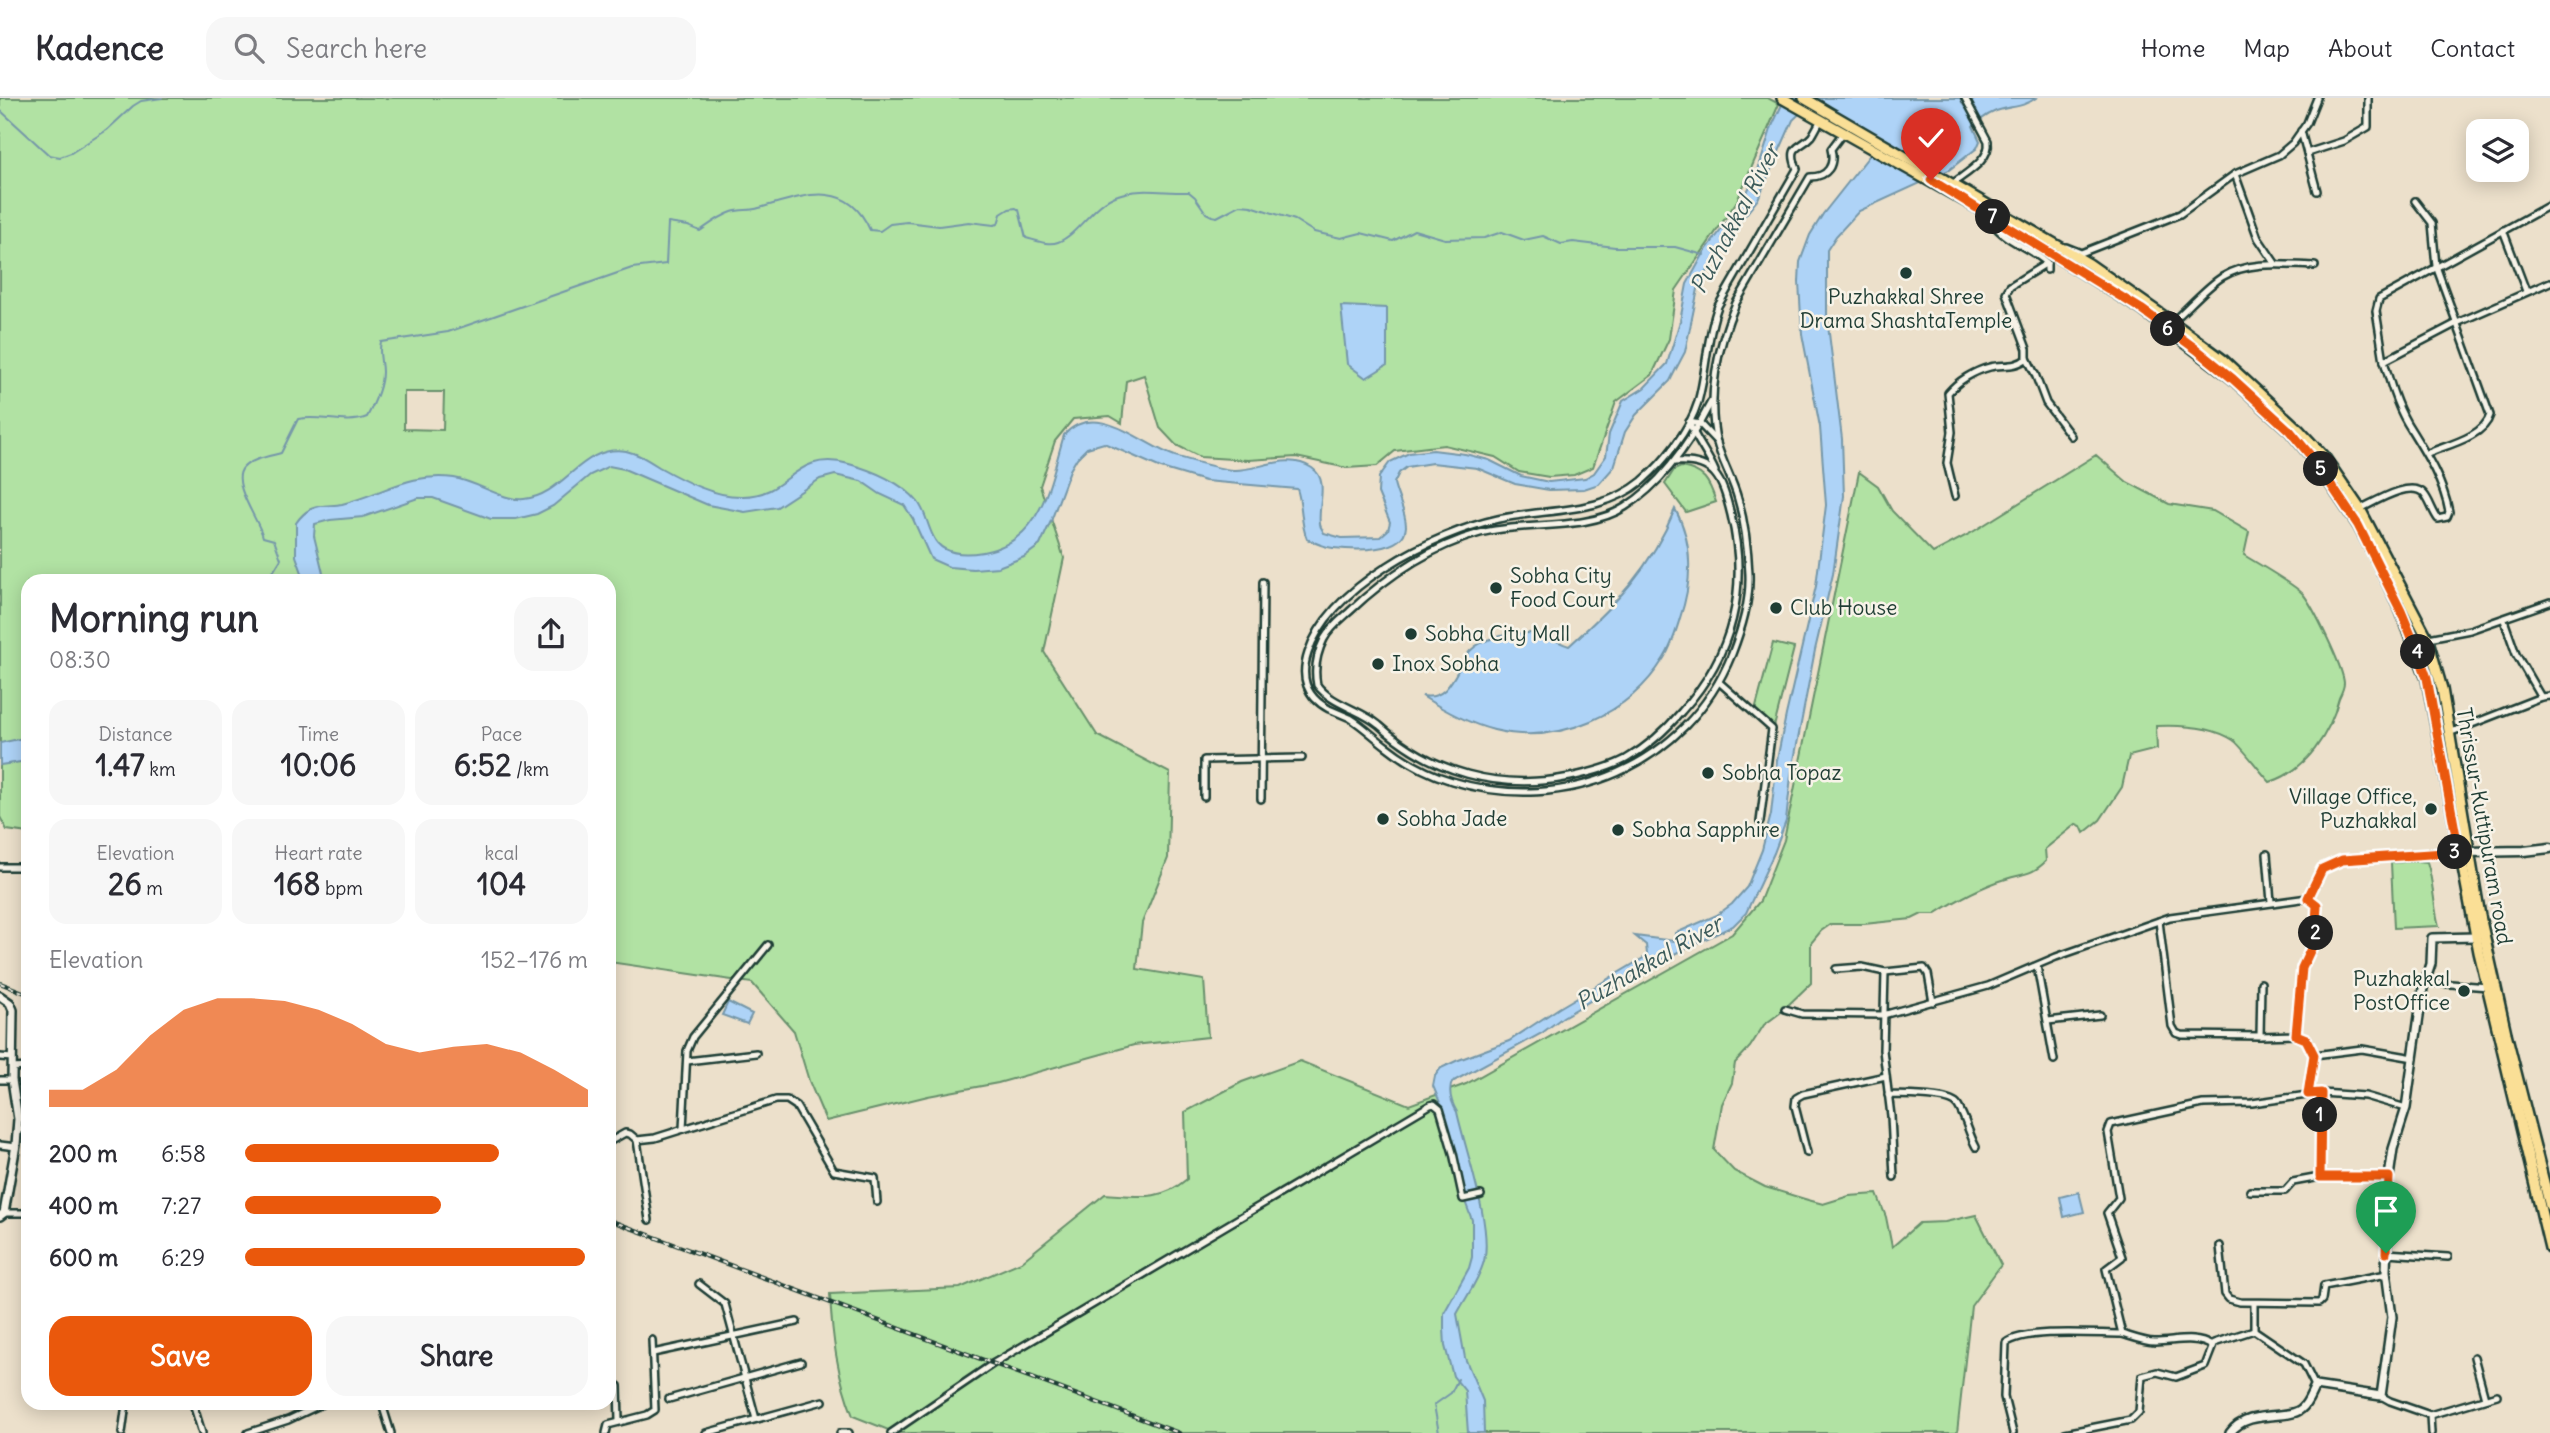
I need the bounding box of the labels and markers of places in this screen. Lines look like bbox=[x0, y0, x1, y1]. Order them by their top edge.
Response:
pin bbox=[1901, 108, 1961, 180]
pin: 7 bbox=[1976, 200, 2010, 234]
marker: Puzhakkal Shree Drama ShashtaTemple bbox=[1898, 265, 1914, 281]
place label: Puzhakkal Shree Drama ShashtaTemple bbox=[1800, 283, 2012, 334]
pin: 6 bbox=[2150, 312, 2186, 346]
pin: 5 bbox=[2304, 452, 2338, 486]
place label: Sobha City Food Court bbox=[1510, 562, 1615, 613]
marker: Sobha City Food Court bbox=[1488, 580, 1504, 596]
place label: Club House bbox=[1790, 594, 1897, 621]
marker: Club House bbox=[1768, 600, 1784, 616]
place label: Sobha City Mall bbox=[1425, 620, 1570, 647]
marker: Sobha City Mall bbox=[1403, 626, 1419, 642]
pin: 4 bbox=[2400, 634, 2436, 670]
place label: Inox Sobha bbox=[1392, 650, 1499, 677]
marker: Inox Sobha bbox=[1370, 656, 1386, 672]
place label: Sobha Topaz bbox=[1722, 759, 1842, 786]
marker: Sobha Topaz bbox=[1700, 765, 1716, 781]
place label: Village Office, Puzhakkal bbox=[2289, 783, 2417, 834]
marker: Village Office, Puzhakkal bbox=[2423, 801, 2439, 817]
place label: Sobha Jade bbox=[1397, 805, 1507, 832]
marker: Sobha Jade bbox=[1375, 811, 1391, 827]
place label: Sobha Sapphire bbox=[1632, 816, 1780, 843]
marker: Sobha Sapphire bbox=[1610, 822, 1626, 838]
pin: 3 bbox=[2438, 834, 2472, 870]
pin: 2 bbox=[2298, 916, 2334, 950]
place label: Puzhakkal PostOffice bbox=[2353, 965, 2450, 1016]
marker: Puzhakkal PostOffice bbox=[2456, 983, 2472, 999]
pin: 1 bbox=[2302, 1098, 2338, 1132]
pin bbox=[2356, 1181, 2416, 1253]

